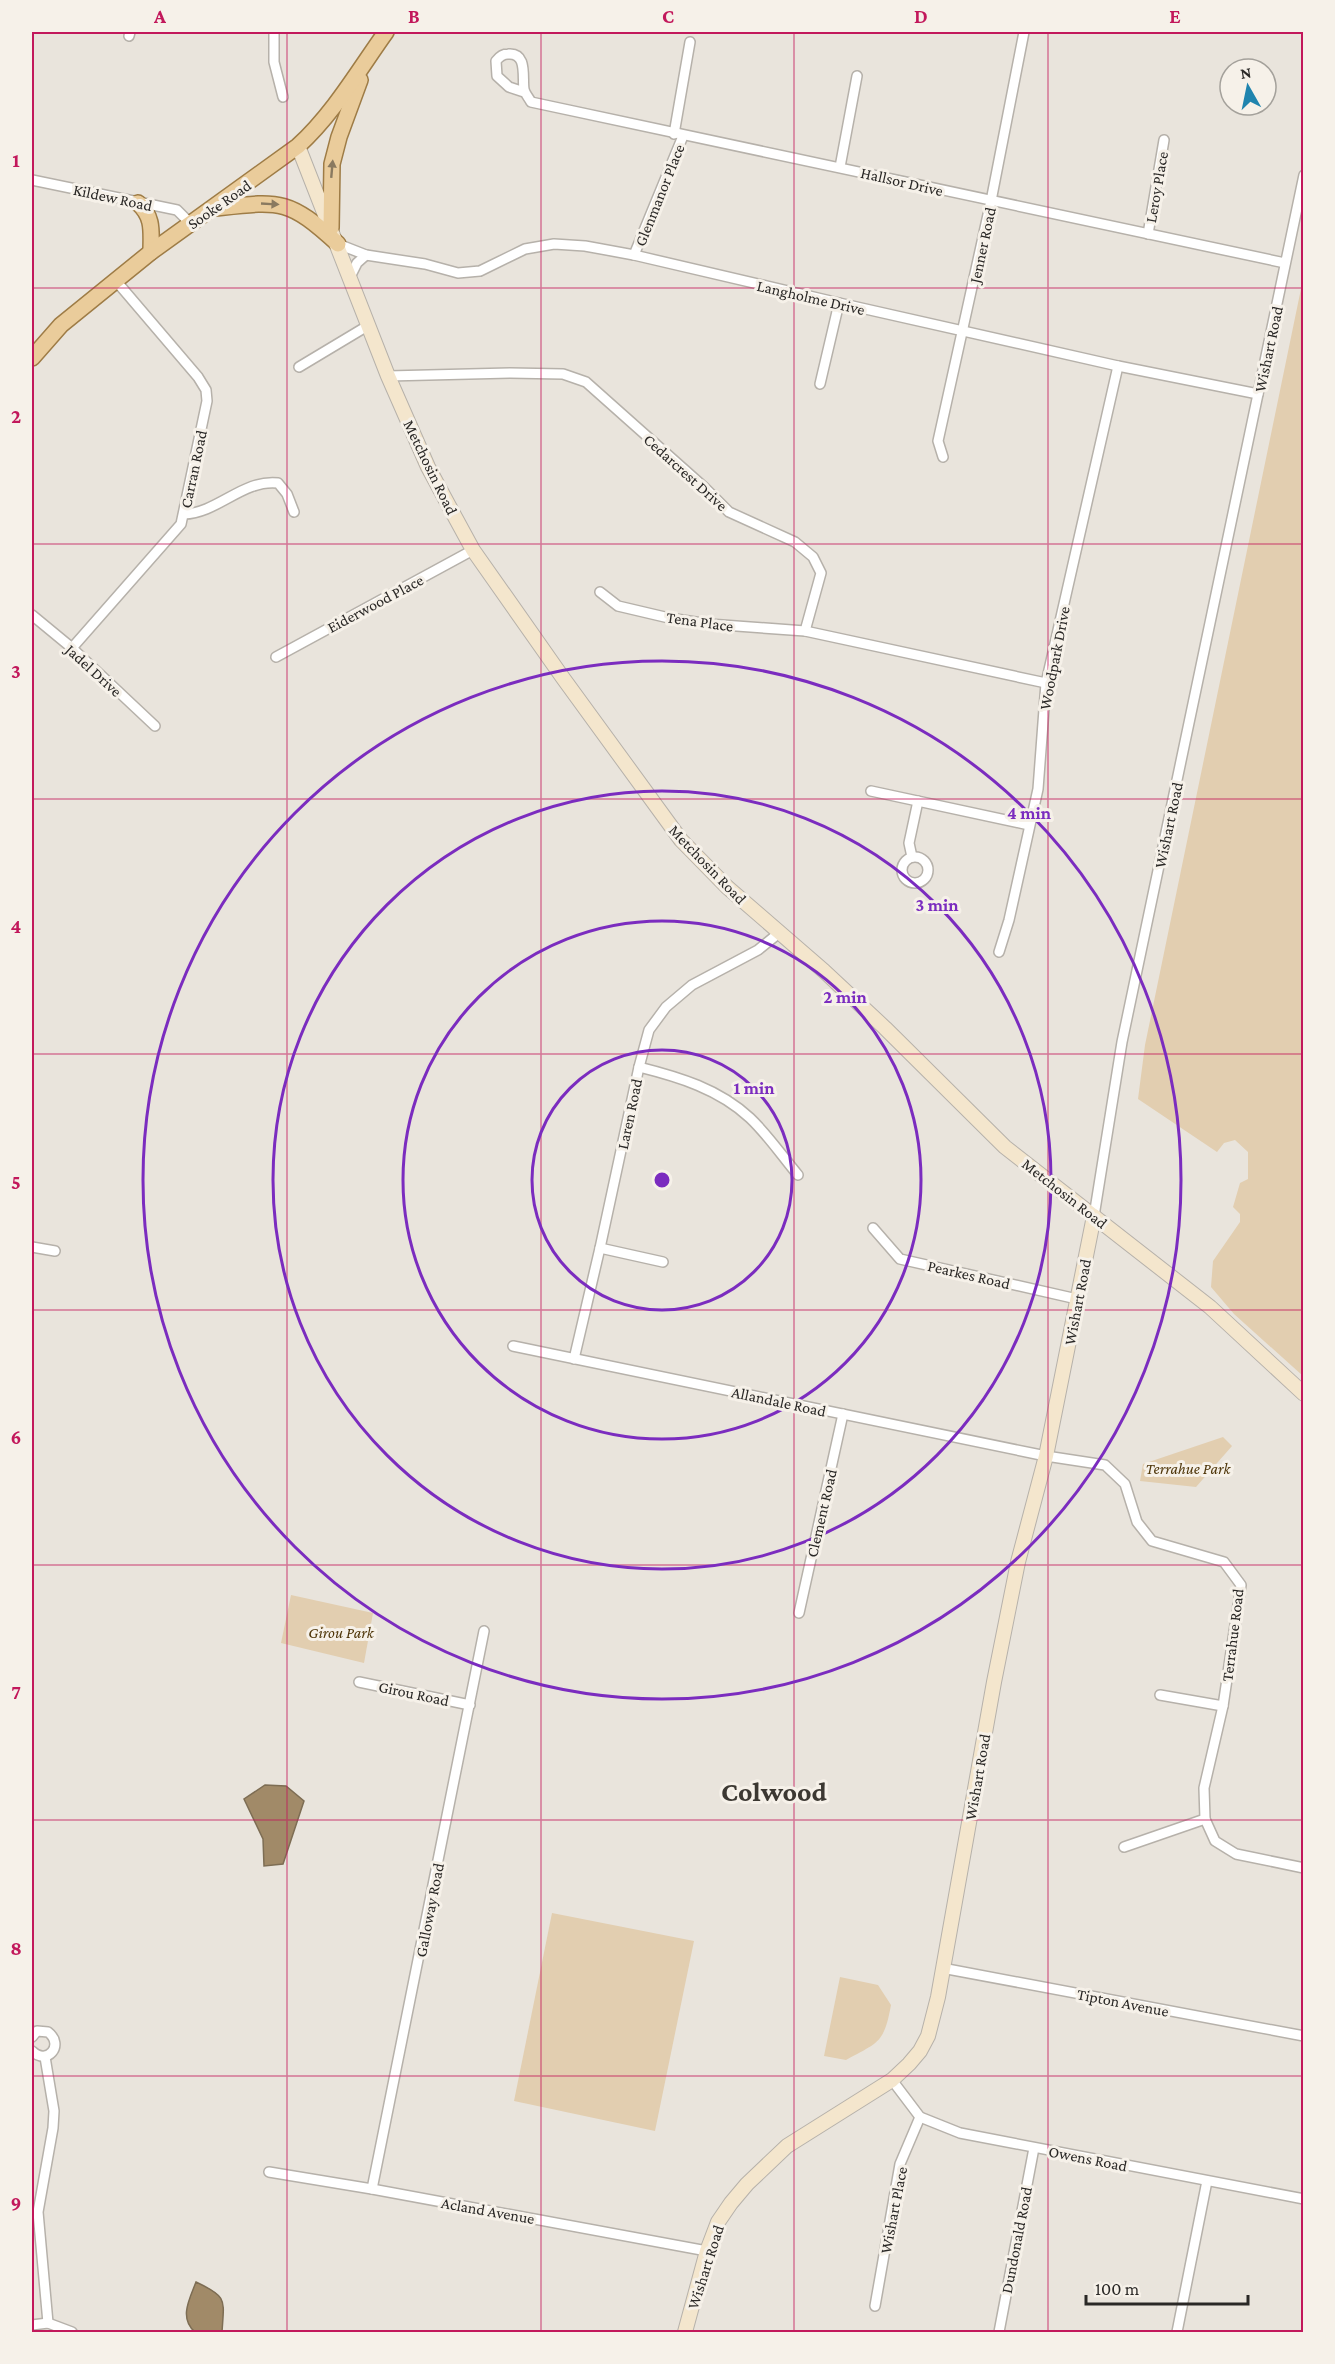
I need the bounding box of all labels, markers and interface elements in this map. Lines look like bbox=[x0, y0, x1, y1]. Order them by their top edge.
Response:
text: A bbox=[153, 5, 167, 27]
text: B bbox=[408, 5, 420, 27]
text: C bbox=[662, 5, 674, 27]
text: D bbox=[914, 5, 928, 27]
text: E bbox=[1169, 5, 1181, 27]
north arrow bbox=[1218, 57, 1278, 117]
text: N bbox=[1239, 63, 1253, 82]
street label: Glenmanor Place bbox=[631, 142, 688, 249]
text: 1 bbox=[12, 149, 20, 171]
street label: Leroy Place bbox=[1142, 150, 1172, 224]
one-way arrow bbox=[328, 160, 337, 179]
street label: Hallsor Drive bbox=[859, 164, 945, 199]
street label: Sooke Road bbox=[184, 176, 255, 232]
street label: Kildew Road bbox=[72, 181, 154, 214]
one-way arrow bbox=[261, 199, 280, 208]
street label: Jenner Road bbox=[966, 205, 1000, 287]
street label: Langholme Drive bbox=[755, 277, 866, 319]
street label: Wishart Road bbox=[1251, 304, 1286, 394]
text: 2 bbox=[11, 405, 21, 427]
street label: Metchosin Road bbox=[400, 417, 461, 518]
street label: Carran Road bbox=[177, 428, 210, 510]
street label: Cedarcrest Drive bbox=[641, 431, 731, 514]
street label: Eiderwood Place bbox=[324, 571, 426, 636]
street label: Woodpark Drive bbox=[1036, 605, 1074, 712]
street label: Tena Place bbox=[665, 608, 734, 635]
street label: Jadel Drive bbox=[60, 639, 125, 701]
text: 3 bbox=[11, 660, 21, 682]
street label: Wishart Road bbox=[1151, 780, 1186, 870]
text: 4 min bbox=[1007, 803, 1052, 823]
street label: Metchosin Road bbox=[666, 821, 750, 908]
text: 3 min bbox=[915, 895, 959, 915]
text: 4 bbox=[11, 915, 22, 937]
text: 2 min bbox=[823, 987, 867, 1007]
street label: Laren Road bbox=[614, 1077, 645, 1151]
text: 1 min bbox=[734, 1078, 775, 1098]
street label: Metchosin Road bbox=[1019, 1155, 1111, 1232]
centre of rings bbox=[652, 1170, 672, 1190]
text: 5 bbox=[11, 1171, 21, 1193]
street label: Pearkes Road bbox=[926, 1257, 1012, 1292]
street label: Wishart Road bbox=[1061, 1257, 1094, 1347]
street label: Allandale Road bbox=[730, 1383, 828, 1420]
text: 6 bbox=[11, 1426, 21, 1448]
park label: Terrahue Park bbox=[1146, 1460, 1232, 1477]
street label: Clement Road bbox=[803, 1467, 840, 1559]
street label: Terrahue Road bbox=[1218, 1587, 1247, 1682]
park label: Girou Park bbox=[308, 1624, 375, 1641]
street label: Girou Road bbox=[377, 1678, 451, 1709]
text: 7 bbox=[11, 1681, 21, 1703]
street label: Wishart Road bbox=[962, 1732, 994, 1822]
district label: Colwood bbox=[721, 1776, 828, 1807]
street label: Galloway Road bbox=[412, 1861, 448, 1959]
text: 8 bbox=[10, 1937, 22, 1959]
street label: Tipton Avenue bbox=[1075, 1985, 1170, 2021]
street label: Owens Road bbox=[1047, 2143, 1129, 2175]
street label: Wishart Place bbox=[877, 2165, 910, 2255]
street label: Dundonald Road bbox=[998, 2185, 1035, 2295]
text: 9 bbox=[11, 2192, 21, 2214]
street label: Acland Avenue bbox=[440, 2194, 536, 2227]
street label: Wishart Road bbox=[684, 2222, 727, 2311]
scale bar bbox=[1086, 2268, 1248, 2306]
text: 100 m bbox=[1095, 2279, 1140, 2299]

